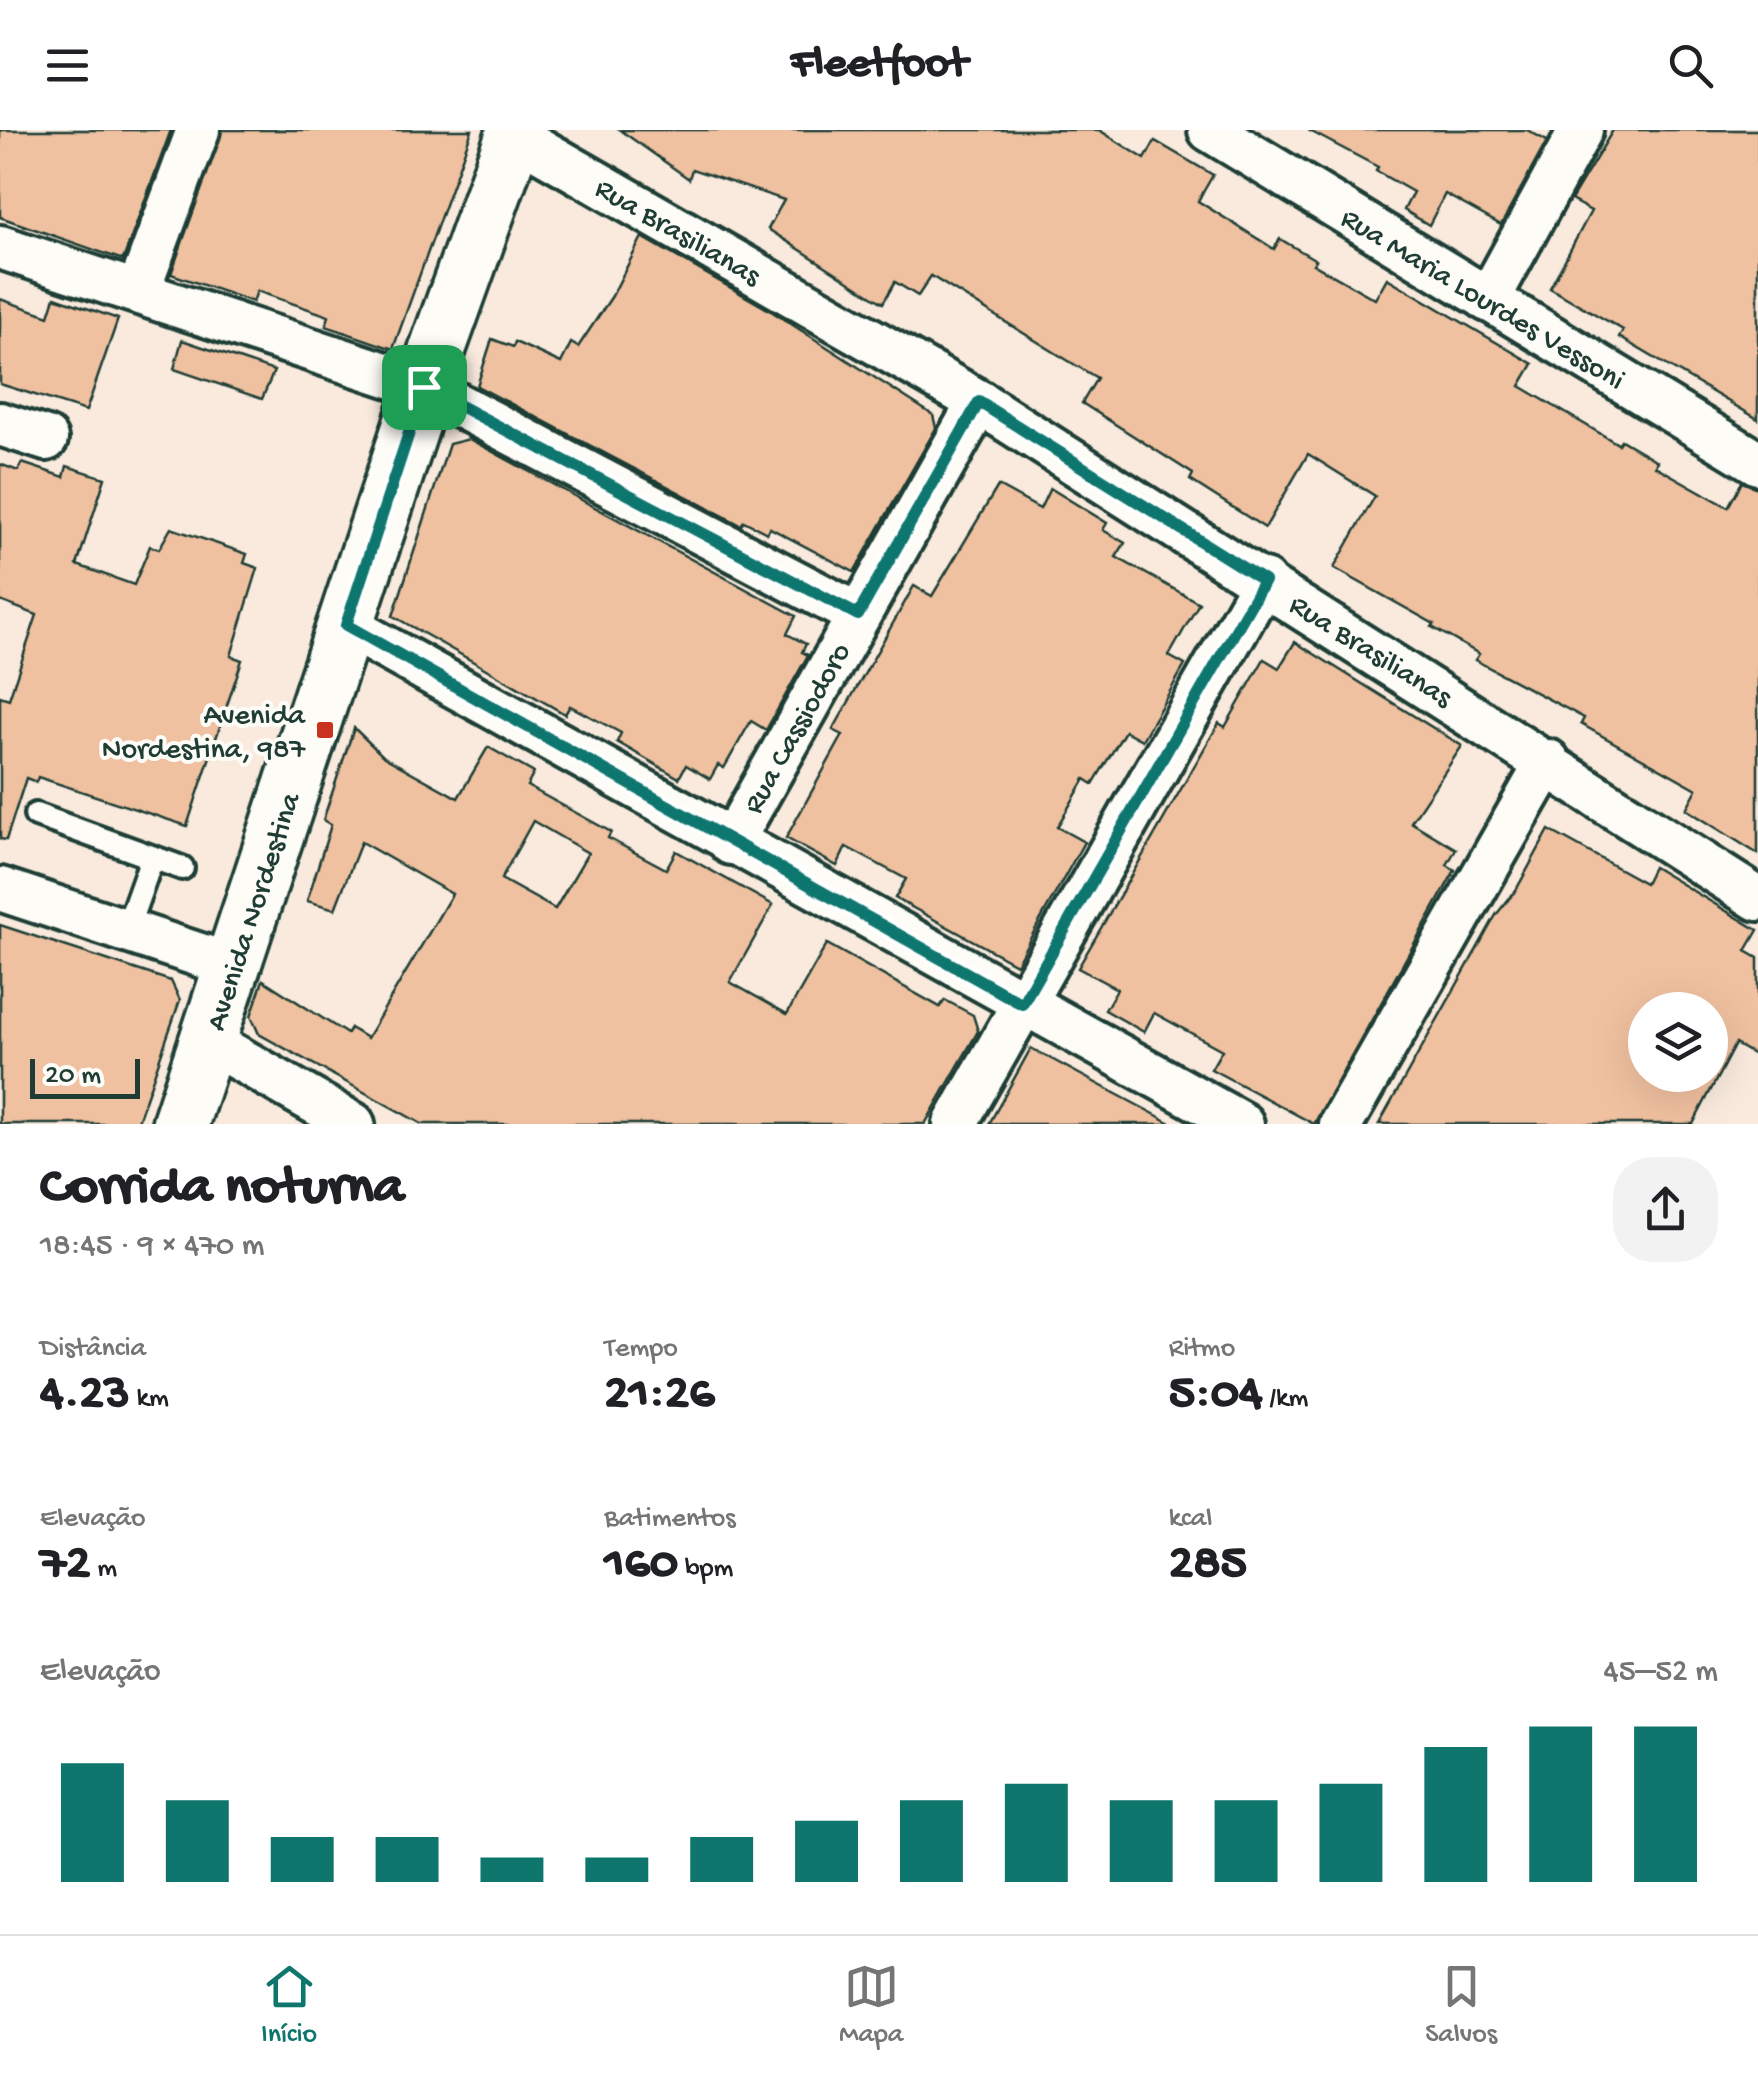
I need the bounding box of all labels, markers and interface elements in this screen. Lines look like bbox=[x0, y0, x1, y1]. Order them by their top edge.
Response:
icon: menu bbox=[40, 38, 95, 93]
icon: search bbox=[1663, 38, 1718, 93]
text: Fleetfoot bbox=[791, 39, 967, 92]
street label: Rua Brasilianas bbox=[588, 172, 767, 296]
street label: Rua Maria Lourdes Vessoni bbox=[1333, 202, 1630, 400]
pin bbox=[382, 345, 467, 430]
icon: arrive bbox=[397, 360, 452, 415]
street label: Rua Brasilianas bbox=[1282, 589, 1458, 717]
street label: Rua Cassiodoro bbox=[738, 638, 860, 821]
place label: Avenida Nordestina, 987 bbox=[102, 700, 306, 769]
marker: Avenida Nordestina, 987 bbox=[314, 719, 336, 741]
street label: Avenida Nordestina bbox=[200, 788, 311, 1036]
map controls bbox=[1628, 992, 1728, 1092]
button: layers bbox=[1628, 992, 1728, 1092]
scale bar bbox=[30, 1054, 140, 1098]
text: 20 m bbox=[45, 1060, 101, 1093]
button: share bbox=[1613, 1157, 1718, 1262]
text: Corrida noturna bbox=[40, 1158, 404, 1222]
text: 18:45 · 9 × 470 m bbox=[40, 1228, 265, 1266]
text: Distância bbox=[40, 1333, 146, 1366]
text: Tempo bbox=[604, 1333, 678, 1366]
text: Ritmo bbox=[1169, 1333, 1235, 1366]
text: 4.23 bbox=[40, 1366, 130, 1425]
text: 21:26 bbox=[604, 1366, 715, 1425]
text: 5:04 bbox=[1169, 1366, 1263, 1425]
text: km bbox=[130, 1383, 169, 1416]
text: /km bbox=[1263, 1383, 1308, 1416]
text: Elevação bbox=[40, 1503, 146, 1536]
text: Batimentos bbox=[604, 1503, 736, 1536]
text: kcal bbox=[1169, 1503, 1212, 1536]
text: 72 bbox=[40, 1536, 91, 1595]
text: 160 bbox=[604, 1536, 678, 1595]
text: 285 bbox=[1169, 1536, 1247, 1595]
text: m bbox=[91, 1553, 117, 1586]
text: bpm bbox=[678, 1553, 733, 1586]
text: Elevação bbox=[40, 1654, 161, 1692]
text: 45–52 m bbox=[1604, 1654, 1718, 1692]
tab: Início bbox=[261, 1959, 317, 2052]
tab: Mapa bbox=[839, 1959, 903, 2052]
tab: Salvos bbox=[1425, 1959, 1497, 2052]

